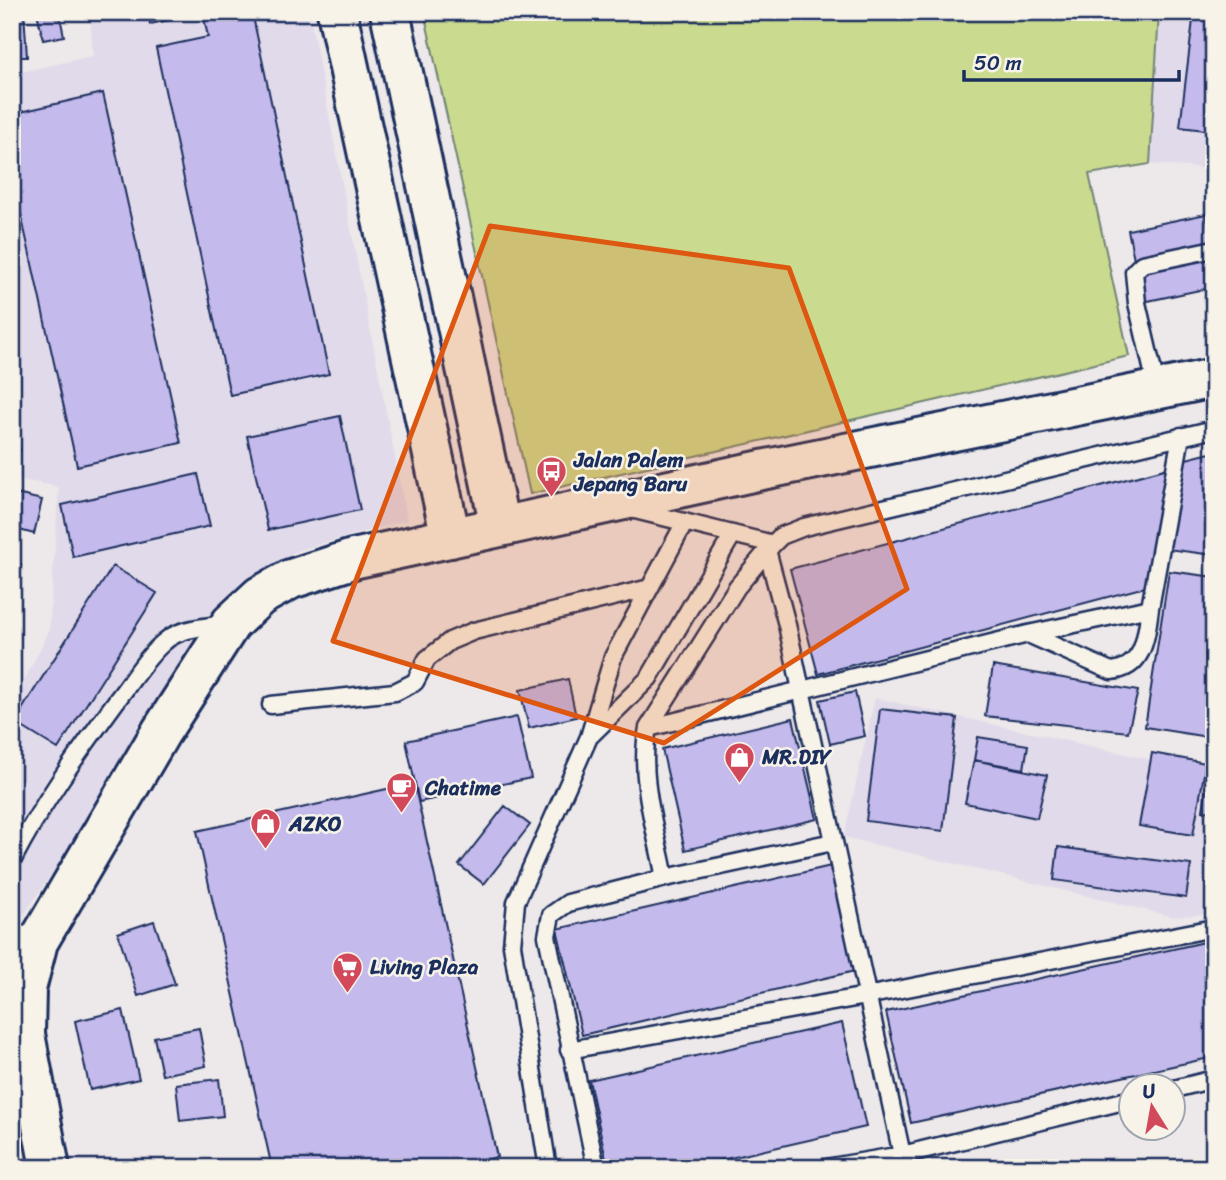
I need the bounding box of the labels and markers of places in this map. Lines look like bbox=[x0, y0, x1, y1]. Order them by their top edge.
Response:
place label: Jalan Palem Jepang Baru bbox=[573, 441, 688, 503]
bus stop icon: Jalan Palem Jepang Baru bbox=[534, 455, 568, 499]
place label: MR.DIY bbox=[761, 738, 833, 776]
shop icon: MR.DIY bbox=[722, 740, 756, 784]
place label: Chatime bbox=[424, 769, 502, 807]
cafe icon: Chatime bbox=[385, 771, 419, 815]
place label: AZKO bbox=[288, 805, 342, 843]
shop icon: AZKO bbox=[249, 807, 283, 851]
place label: Living Plaza bbox=[370, 948, 479, 986]
supermarket icon: Living Plaza bbox=[330, 950, 364, 994]

